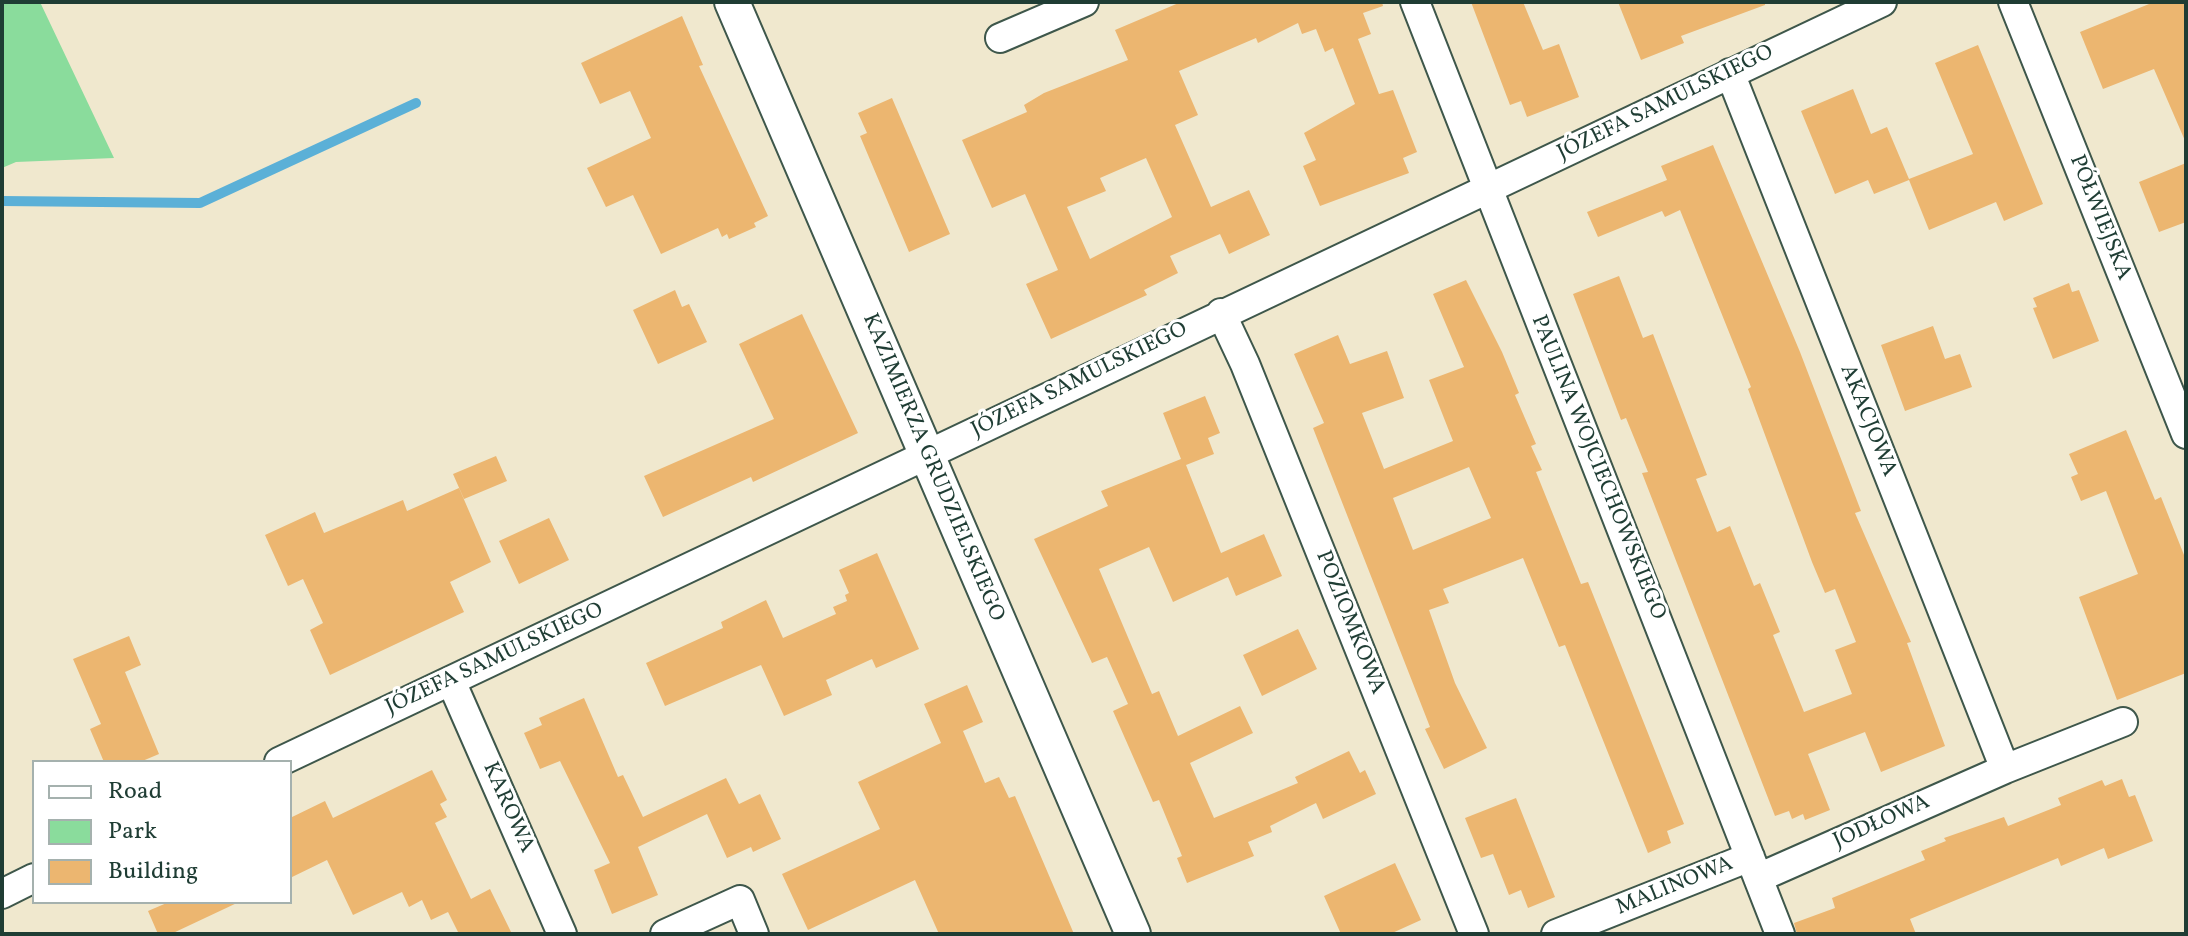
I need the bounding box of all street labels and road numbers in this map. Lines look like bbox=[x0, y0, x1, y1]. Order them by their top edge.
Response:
street label: JÓZEFA SAMULSKIEGO bbox=[1554, 40, 1778, 168]
street label: PÓŁWIEJSKA bbox=[2062, 152, 2136, 284]
street label: KAZIMIERZA GRUDZIELSKIEGO bbox=[855, 310, 1009, 626]
street label: PAULINA WOJCIECHOWSKIEGO bbox=[1524, 312, 1670, 624]
street label: JÓZEFA SAMULSKIEGO bbox=[968, 317, 1192, 445]
street label: AKACJOWA bbox=[1833, 361, 1901, 481]
street label: POZIOMKOWA bbox=[1308, 547, 1390, 699]
street label: JÓZEFA SAMULSKIEGO bbox=[382, 598, 608, 722]
street label: KAROWA bbox=[475, 759, 539, 857]
street label: JODŁOWA bbox=[1830, 790, 1934, 856]
street label: MALINOWA bbox=[1613, 852, 1737, 922]

